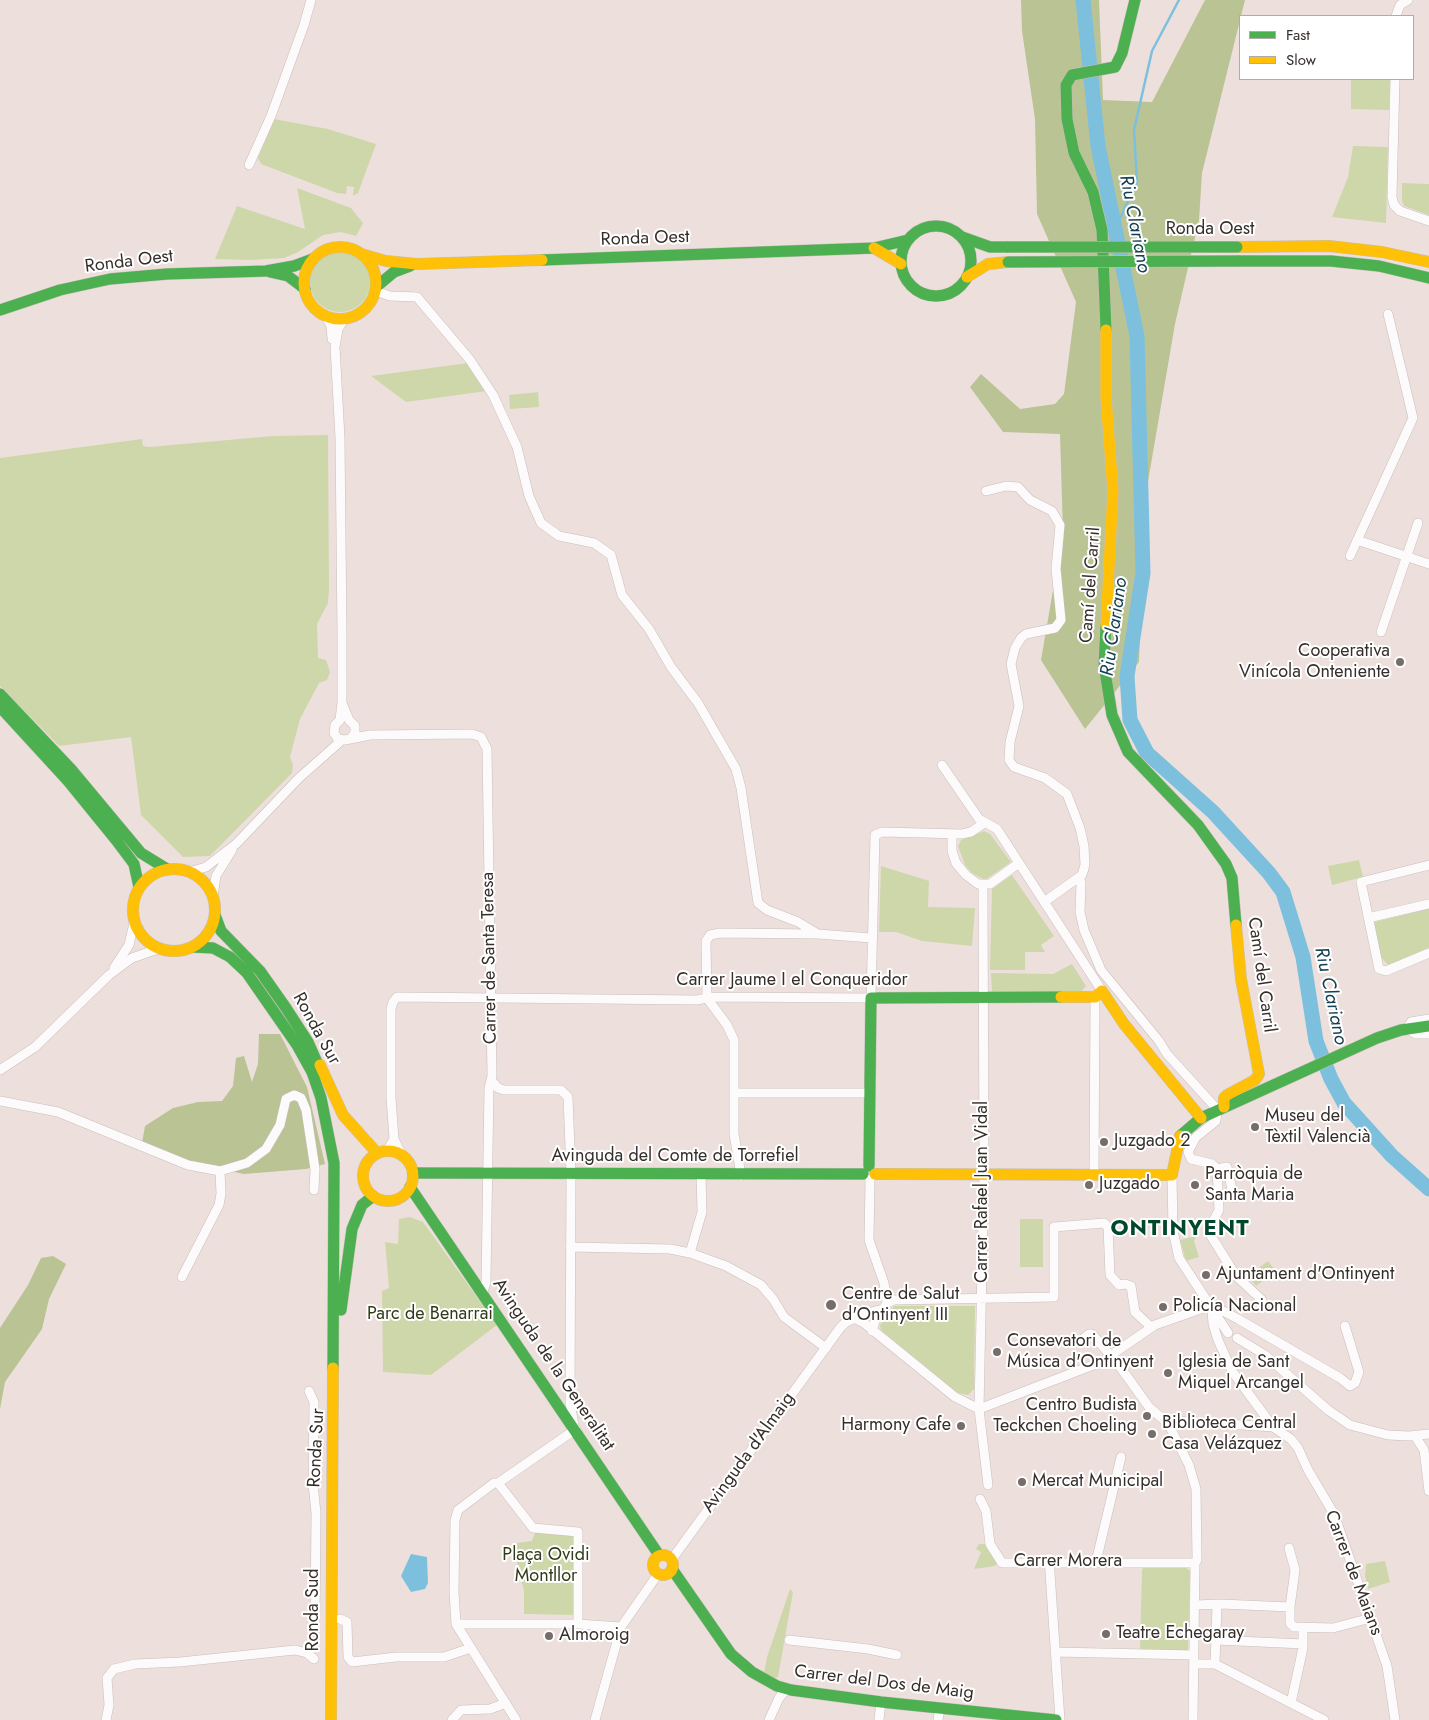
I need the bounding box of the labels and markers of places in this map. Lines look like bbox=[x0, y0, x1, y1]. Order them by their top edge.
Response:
place label: Cooperativa Vinícola Onteniente bbox=[1239, 641, 1390, 684]
marker: Cooperativa Vinícola Onteniente bbox=[1394, 656, 1406, 668]
place label: Museu del Tèxtil Valencià bbox=[1265, 1106, 1371, 1148]
marker: Museu del Tèxtil Valencià bbox=[1249, 1121, 1261, 1133]
place label: Juzgado 2 bbox=[1114, 1131, 1190, 1153]
marker: Juzgado 2 bbox=[1098, 1136, 1110, 1148]
place label: Parròquia de Santa Maria bbox=[1205, 1164, 1303, 1206]
place label: Juzgado bbox=[1099, 1174, 1160, 1196]
marker: Juzgado bbox=[1083, 1179, 1095, 1191]
marker: Parròquia de Santa Maria bbox=[1189, 1179, 1201, 1191]
place label: Ajuntament d'Ontinyent bbox=[1216, 1264, 1394, 1286]
marker: Ajuntament d'Ontinyent bbox=[1200, 1269, 1212, 1281]
place label: Centre de Salut d'Ontinyent III bbox=[842, 1284, 959, 1326]
place label: Policía Nacional bbox=[1173, 1296, 1296, 1318]
marker: Centre de Salut d'Ontinyent III bbox=[824, 1298, 838, 1312]
marker: Policía Nacional bbox=[1157, 1301, 1169, 1313]
place label: Consevatori de Música d'Ontinyent bbox=[1007, 1331, 1153, 1374]
marker: Consevatori de Música d'Ontinyent bbox=[991, 1346, 1003, 1358]
place label: Iglesia de Sant Miquel Arcangel bbox=[1178, 1352, 1304, 1395]
marker: Iglesia de Sant Miquel Arcangel bbox=[1162, 1367, 1174, 1379]
place label: Centro Budista Teckchen Choeling bbox=[993, 1395, 1137, 1438]
marker: Centro Budista Teckchen Choeling bbox=[1141, 1410, 1153, 1422]
place label: Biblioteca Central Casa Velázquez bbox=[1162, 1413, 1296, 1456]
place label: Harmony Cafe bbox=[841, 1415, 951, 1437]
marker: Harmony Cafe bbox=[955, 1420, 967, 1432]
marker: Biblioteca Central Casa Velázquez bbox=[1146, 1428, 1158, 1440]
place label: Mercat Municipal bbox=[1032, 1471, 1163, 1493]
marker: Mercat Municipal bbox=[1016, 1476, 1028, 1488]
place label: Teatre Echegaray bbox=[1116, 1623, 1244, 1645]
place label: Almoroig bbox=[559, 1625, 630, 1647]
marker: Teatre Echegaray bbox=[1100, 1628, 1112, 1640]
marker: Almoroig bbox=[543, 1630, 555, 1642]

